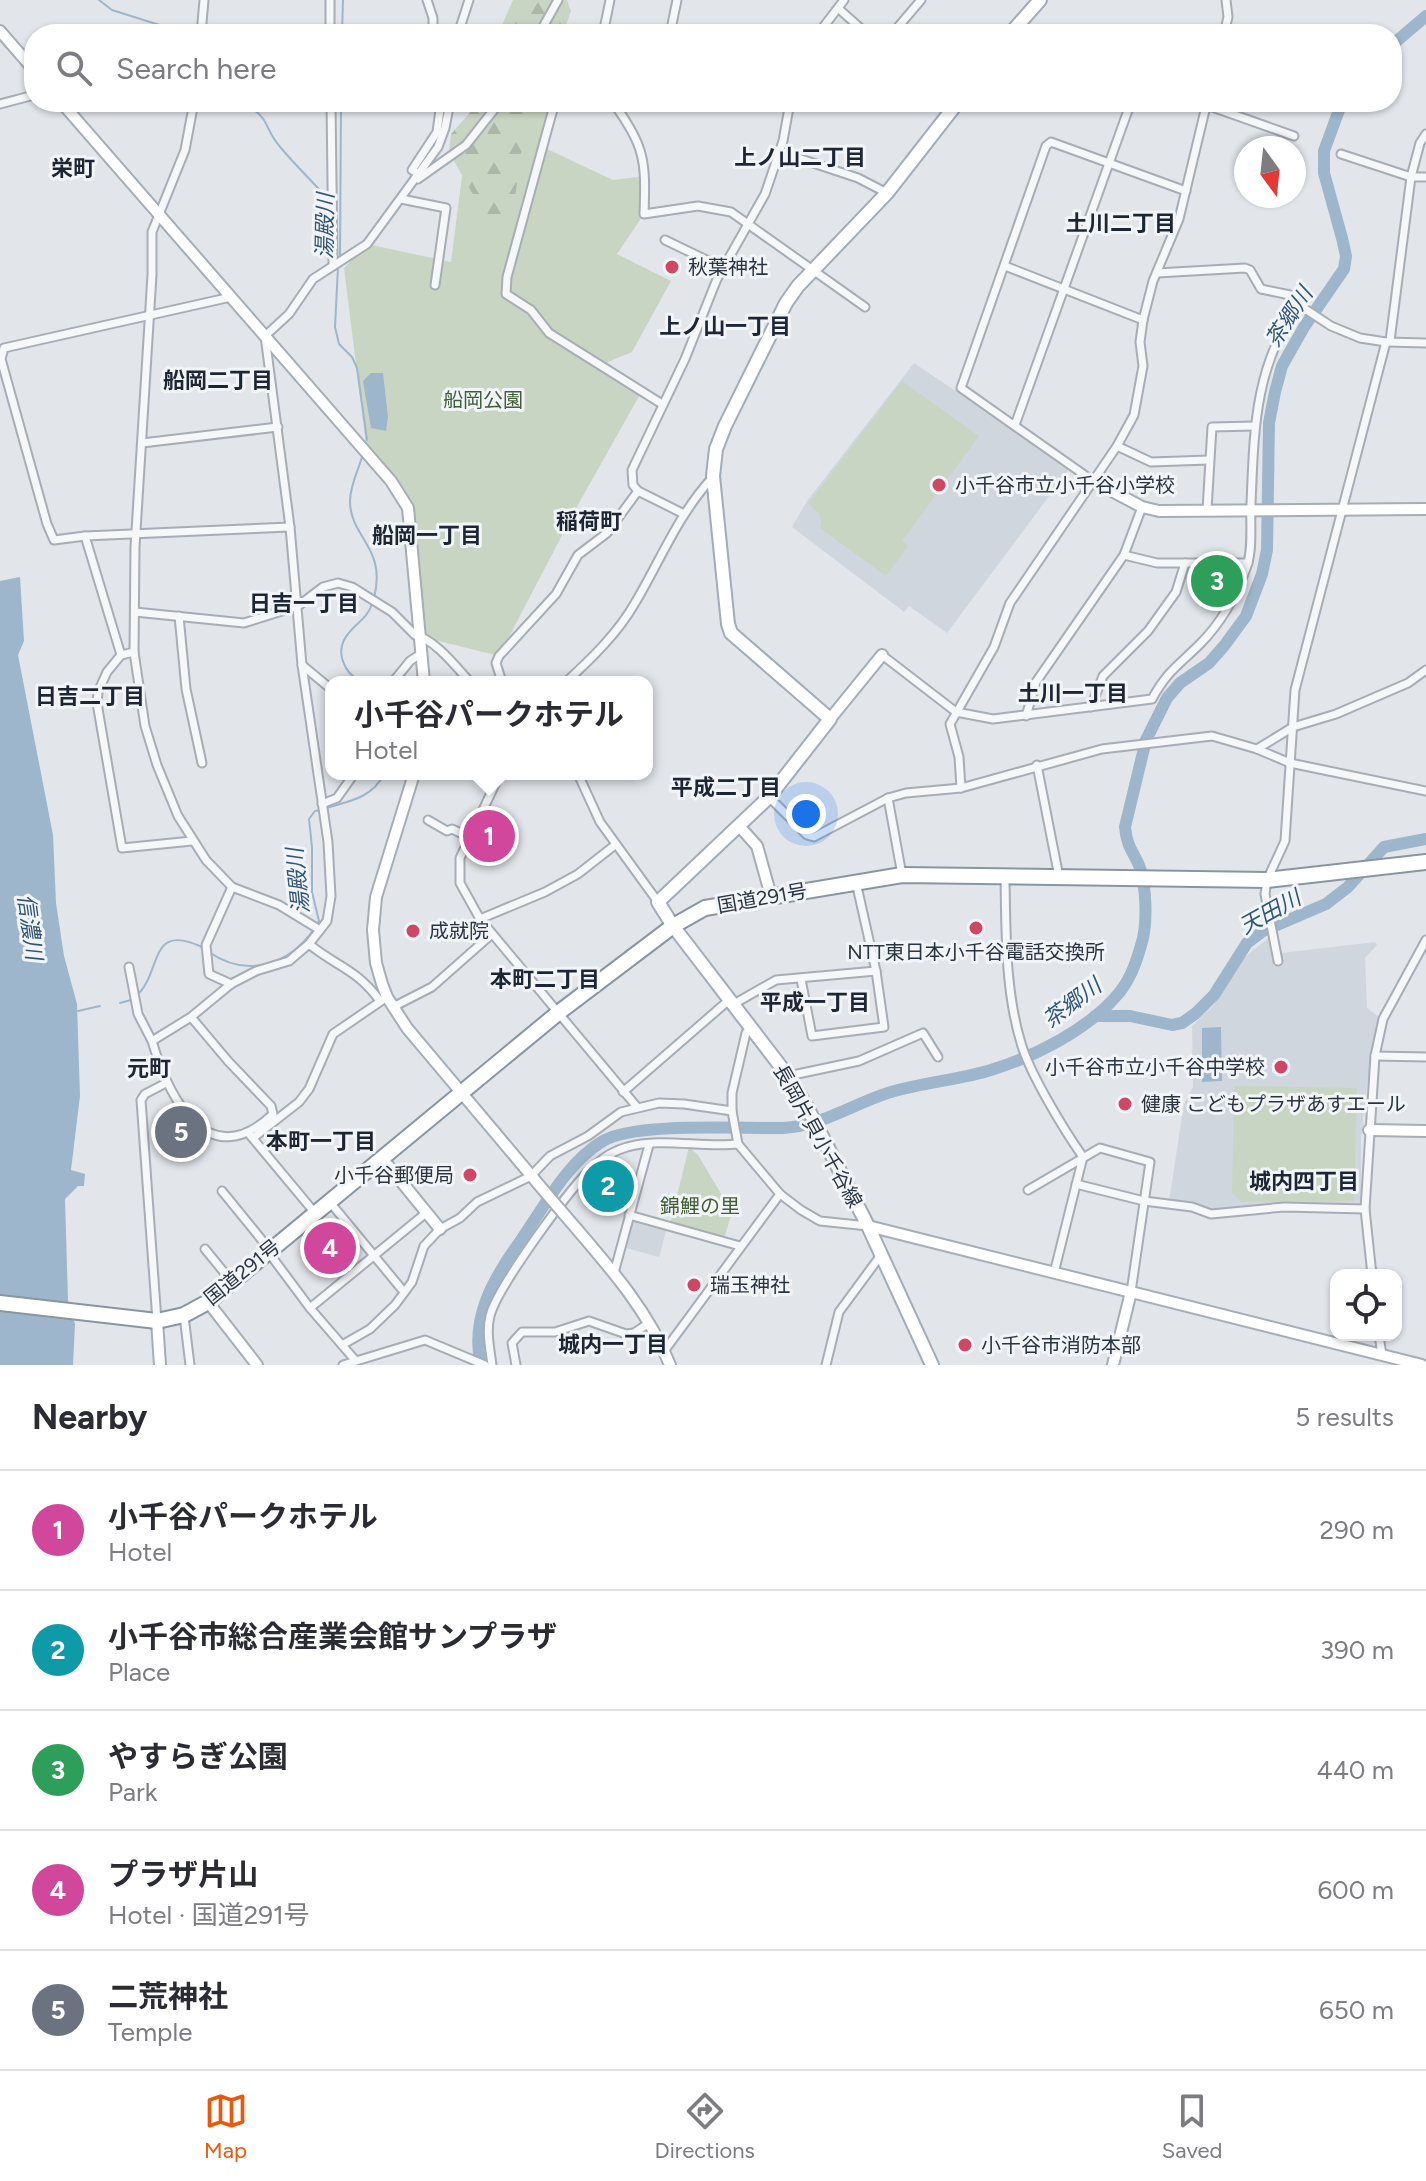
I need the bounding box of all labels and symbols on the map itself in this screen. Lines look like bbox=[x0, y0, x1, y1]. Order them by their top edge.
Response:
north arrow bbox=[1234, 136, 1306, 208]
district label: 上ノ山二丁目 bbox=[734, 144, 866, 171]
district label: 栄町 bbox=[51, 155, 95, 182]
water label: 湯殿川 bbox=[311, 191, 339, 259]
district label: 土川二丁目 bbox=[1066, 210, 1176, 237]
place label: 秋葉神社 bbox=[688, 255, 768, 279]
marker: 秋葉神社 bbox=[663, 258, 681, 276]
water label: 茶郷川 bbox=[1260, 280, 1319, 352]
district label: 上ノ山一丁目 bbox=[659, 313, 791, 340]
district label: 船岡二丁目 bbox=[163, 367, 273, 394]
park label: 船岡公園 bbox=[443, 388, 523, 412]
place label: 小千谷市立小千谷小学校 bbox=[955, 473, 1175, 497]
marker: 小千谷市立小千谷小学校 bbox=[930, 476, 948, 494]
district label: 稲荷町 bbox=[556, 508, 622, 535]
district label: 船岡一丁目 bbox=[372, 522, 482, 549]
pin: 3 bbox=[1191, 551, 1243, 611]
district label: 日吉一丁目 bbox=[249, 590, 359, 617]
district label: 土川一丁目 bbox=[1018, 680, 1128, 707]
district label: 日吉二丁目 bbox=[35, 683, 145, 710]
district label: 平成二丁目 bbox=[671, 774, 781, 801]
your location bbox=[786, 794, 826, 834]
pin: 1 bbox=[463, 806, 515, 866]
water label: 湯殿川 bbox=[281, 845, 315, 915]
street label: 国道291号 bbox=[715, 878, 809, 918]
water label: 天田川 bbox=[1235, 883, 1307, 940]
water label: 信濃川 bbox=[12, 892, 48, 964]
place label: 成就院 bbox=[429, 919, 489, 943]
marker: NTT東日本小千谷電話交換所 bbox=[967, 919, 985, 937]
marker: 成就院 bbox=[404, 922, 422, 940]
place label: NTT東日本小千谷電話交換所 bbox=[847, 940, 1105, 964]
district label: 本町二丁目 bbox=[490, 966, 600, 993]
water label: 茶郷川 bbox=[1038, 971, 1108, 1034]
district label: 平成一丁目 bbox=[760, 989, 870, 1016]
district label: 元町 bbox=[127, 1055, 171, 1082]
place label: 小千谷市立小千谷中学校 bbox=[1045, 1055, 1265, 1079]
marker: 小千谷市立小千谷中学校 bbox=[1272, 1058, 1290, 1076]
street label: 長岡片貝小千谷線 bbox=[769, 1060, 867, 1212]
place label: 健康 こどもプラザあすエール bbox=[1141, 1092, 1406, 1116]
marker: 健康 こどもプラザあすエール bbox=[1116, 1095, 1134, 1113]
pin: 5 bbox=[155, 1102, 207, 1162]
district label: 本町一丁目 bbox=[266, 1128, 376, 1155]
pin: 2 bbox=[582, 1156, 634, 1216]
place label: 小千谷郵便局 bbox=[334, 1163, 454, 1187]
marker: 小千谷郵便局 bbox=[461, 1166, 479, 1184]
district label: 城内四丁目 bbox=[1249, 1168, 1359, 1195]
park label: 錦鯉の里 bbox=[660, 1194, 740, 1218]
pin: 4 bbox=[304, 1218, 356, 1278]
street label: 国道291号 bbox=[199, 1234, 285, 1310]
place label: 瑞玉神社 bbox=[710, 1273, 790, 1297]
marker: 瑞玉神社 bbox=[685, 1276, 703, 1294]
district label: 城内一丁目 bbox=[558, 1331, 668, 1358]
place label: 小千谷市消防本部 bbox=[981, 1333, 1141, 1357]
marker: 小千谷市消防本部 bbox=[956, 1336, 974, 1354]

